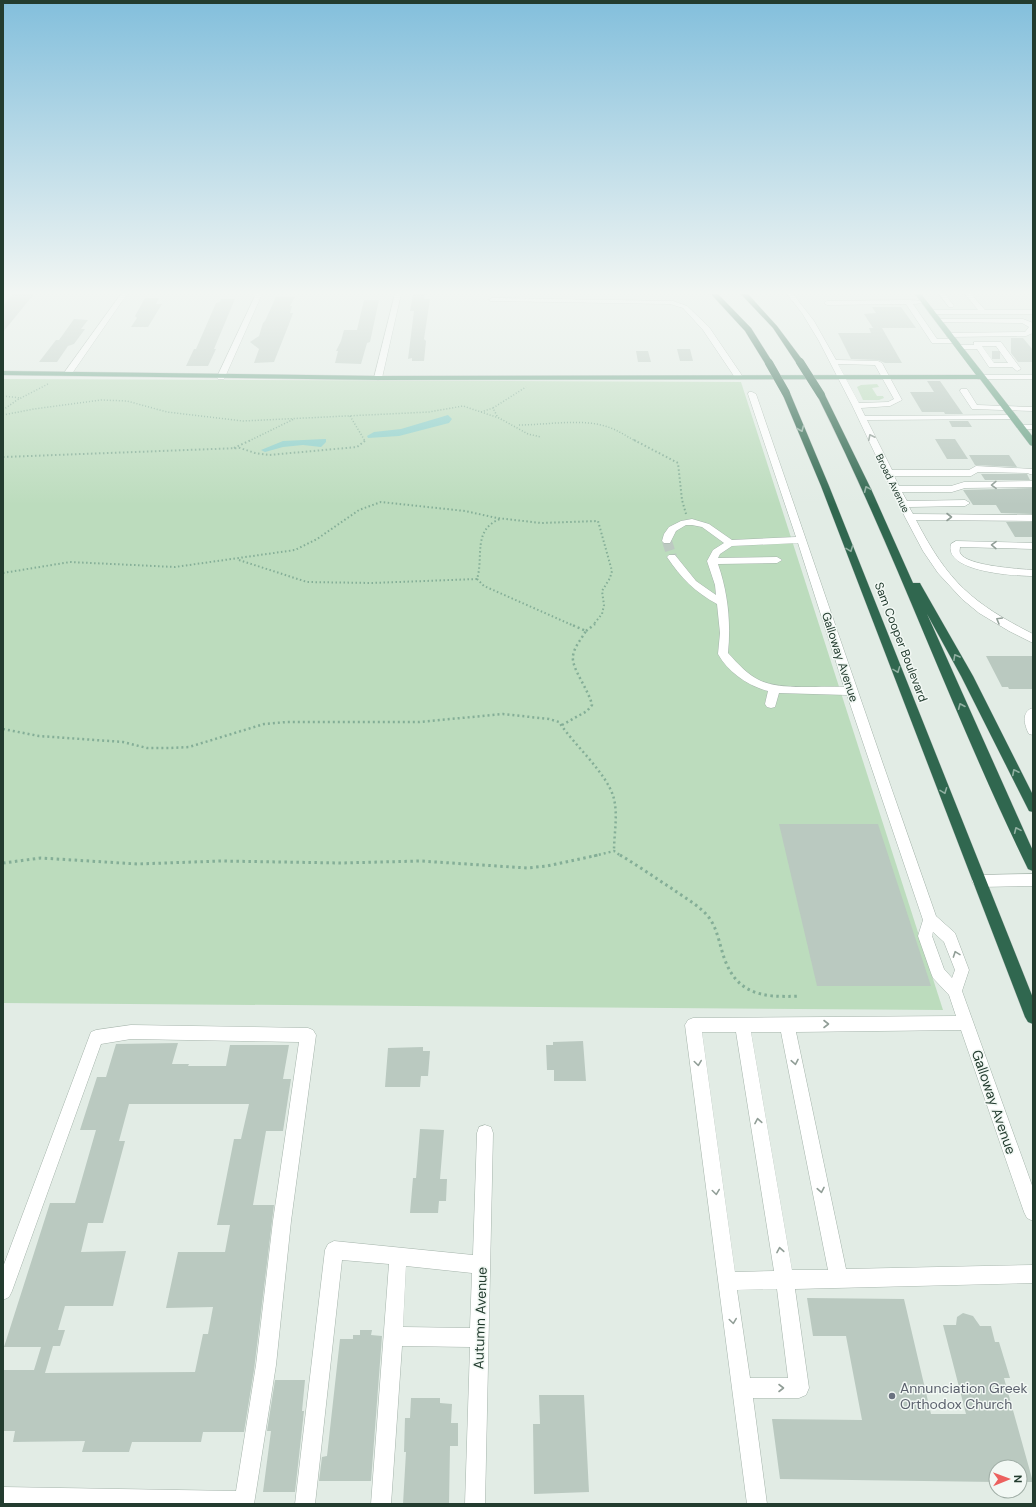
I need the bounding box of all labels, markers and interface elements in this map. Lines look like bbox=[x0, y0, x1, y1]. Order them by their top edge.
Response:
one-way arrow bbox=[796, 424, 804, 432]
one-way arrow bbox=[868, 433, 876, 441]
street label: Broad Avenue bbox=[873, 452, 913, 515]
one-way arrow bbox=[991, 480, 997, 489]
one-way arrow bbox=[864, 485, 872, 493]
one-way arrow bbox=[946, 513, 952, 521]
one-way arrow bbox=[991, 541, 997, 549]
one-way arrow bbox=[845, 546, 853, 553]
street label: Sam Cooper Boulevard bbox=[871, 580, 931, 704]
street label: Galloway Avenue bbox=[818, 610, 862, 704]
one-way arrow bbox=[996, 617, 1003, 624]
one-way arrow bbox=[954, 654, 961, 661]
one-way arrow bbox=[893, 667, 901, 674]
one-way arrow bbox=[958, 702, 966, 709]
one-way arrow bbox=[1013, 769, 1020, 777]
one-way arrow bbox=[940, 788, 948, 795]
one-way arrow bbox=[1014, 826, 1022, 834]
one-way arrow bbox=[953, 951, 961, 958]
one-way arrow bbox=[823, 1020, 829, 1028]
street label: Galloway Avenue bbox=[968, 1047, 1020, 1157]
one-way arrow bbox=[790, 1059, 798, 1065]
one-way arrow bbox=[693, 1060, 702, 1066]
one-way arrow bbox=[755, 1118, 763, 1125]
one-way arrow bbox=[816, 1186, 824, 1193]
one-way arrow bbox=[711, 1189, 720, 1195]
one-way arrow bbox=[776, 1246, 785, 1253]
street label: Autumn Avenue bbox=[469, 1266, 491, 1370]
one-way arrow bbox=[728, 1318, 737, 1324]
place label: Annunciation Greek Orthodox Church bbox=[900, 1379, 1028, 1413]
one-way arrow bbox=[778, 1384, 784, 1392]
marker: Annunciation Greek Orthodox Church bbox=[887, 1391, 897, 1401]
north arrow bbox=[988, 1459, 1028, 1499]
text: N bbox=[1011, 1475, 1025, 1483]

